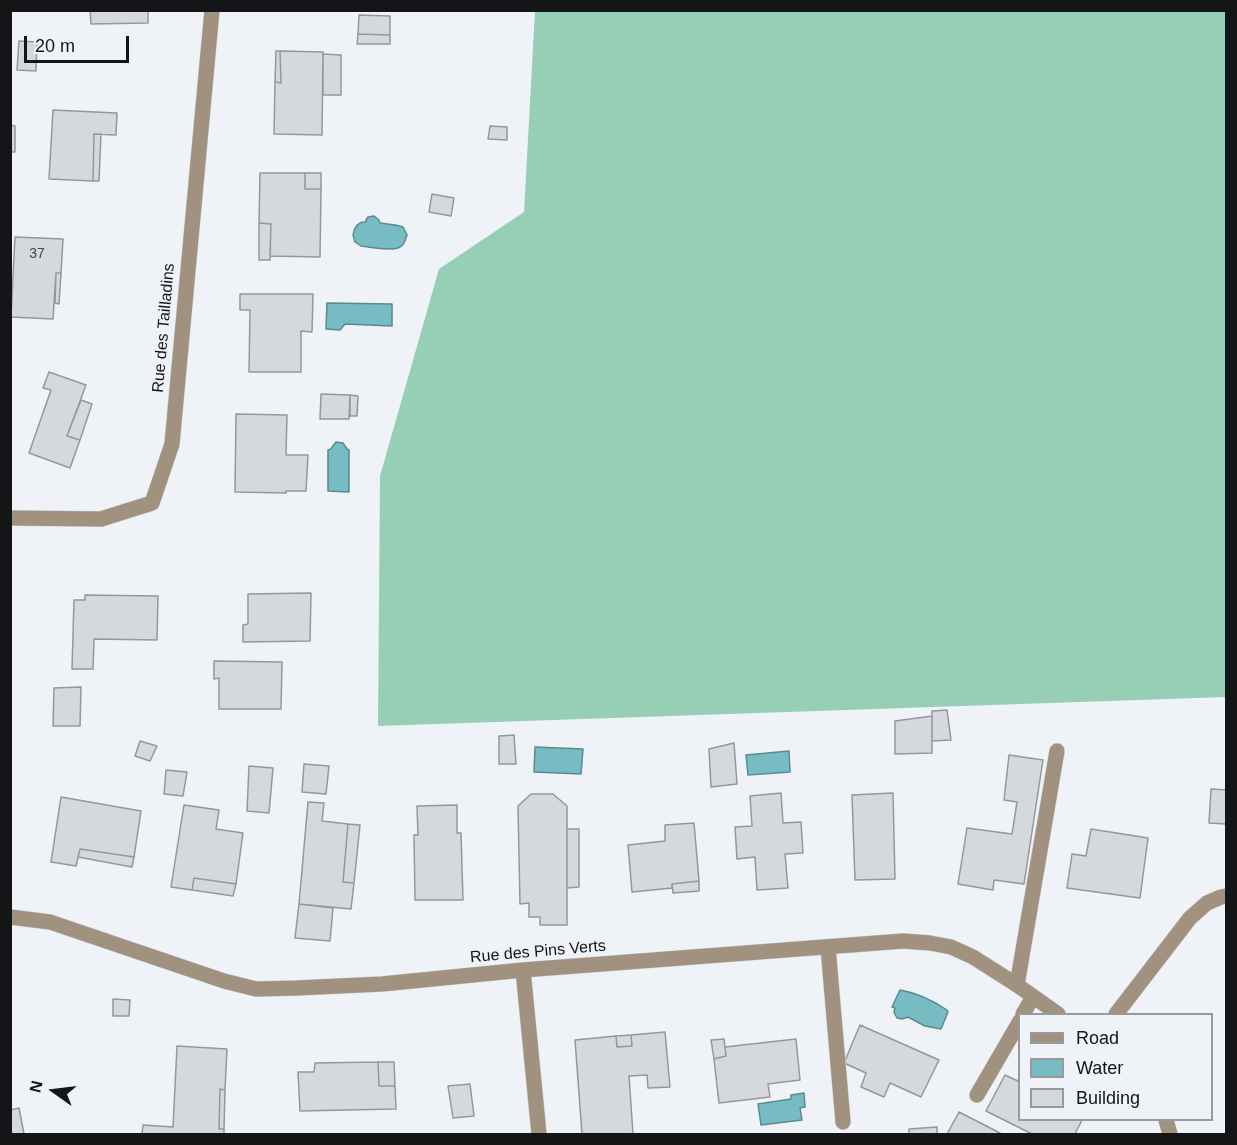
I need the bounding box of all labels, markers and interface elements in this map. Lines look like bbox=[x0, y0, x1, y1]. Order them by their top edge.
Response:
scale bar bbox=[27, 24, 132, 62]
text: 20 m bbox=[35, 36, 75, 56]
house number: 37 bbox=[29, 246, 45, 262]
street label: Rue des Tailladins bbox=[149, 262, 179, 394]
street label: Rue des Pins Verts bbox=[469, 937, 607, 967]
legend bbox=[1018, 1013, 1213, 1121]
text: Road bbox=[1076, 1028, 1119, 1048]
text: Water bbox=[1076, 1058, 1123, 1078]
north arrow bbox=[24, 1061, 84, 1121]
text: N bbox=[26, 1079, 46, 1094]
text: Building bbox=[1076, 1088, 1140, 1108]

